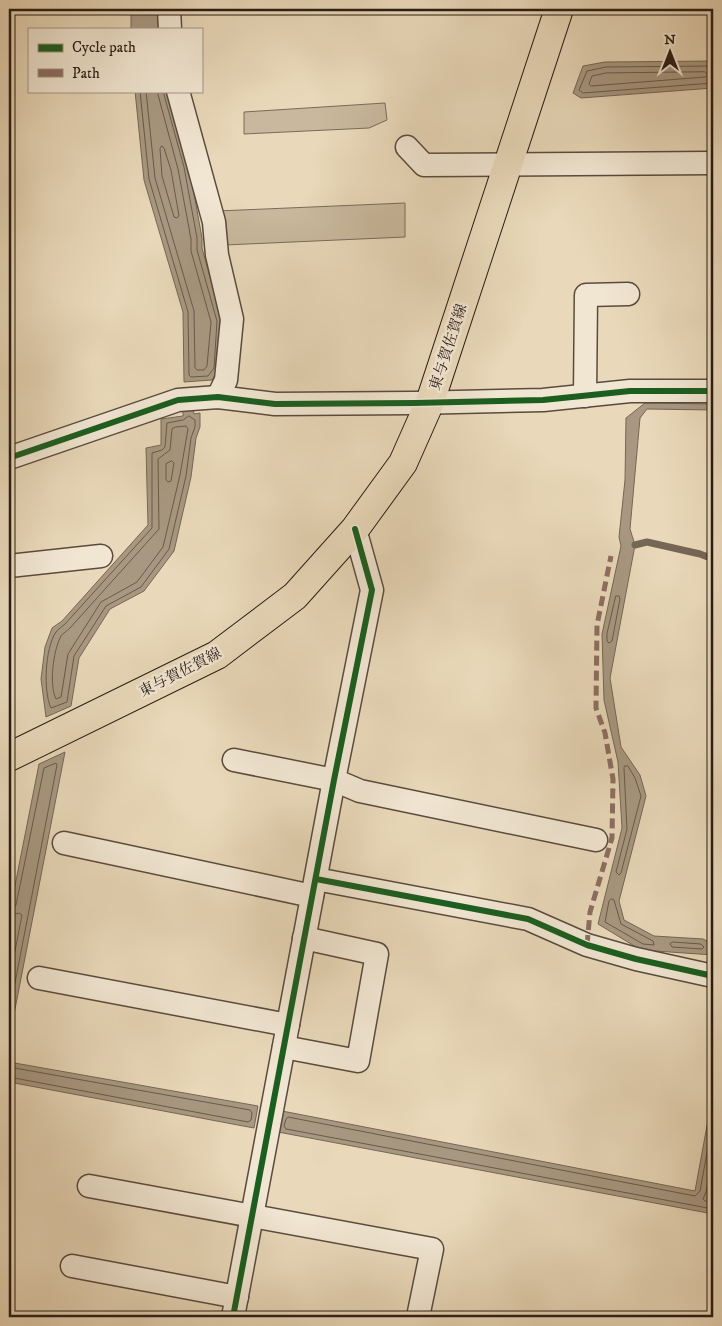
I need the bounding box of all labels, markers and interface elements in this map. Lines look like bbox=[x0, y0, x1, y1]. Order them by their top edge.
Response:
legend bbox=[28, 28, 202, 92]
north arrow bbox=[644, 28, 694, 78]
text: N bbox=[664, 31, 676, 49]
text: Cycle path bbox=[72, 38, 136, 57]
text: Path bbox=[72, 64, 100, 83]
street label: 東与賀佐賀線 bbox=[426, 301, 471, 393]
street label: 東与賀佐賀線 bbox=[136, 644, 225, 701]

